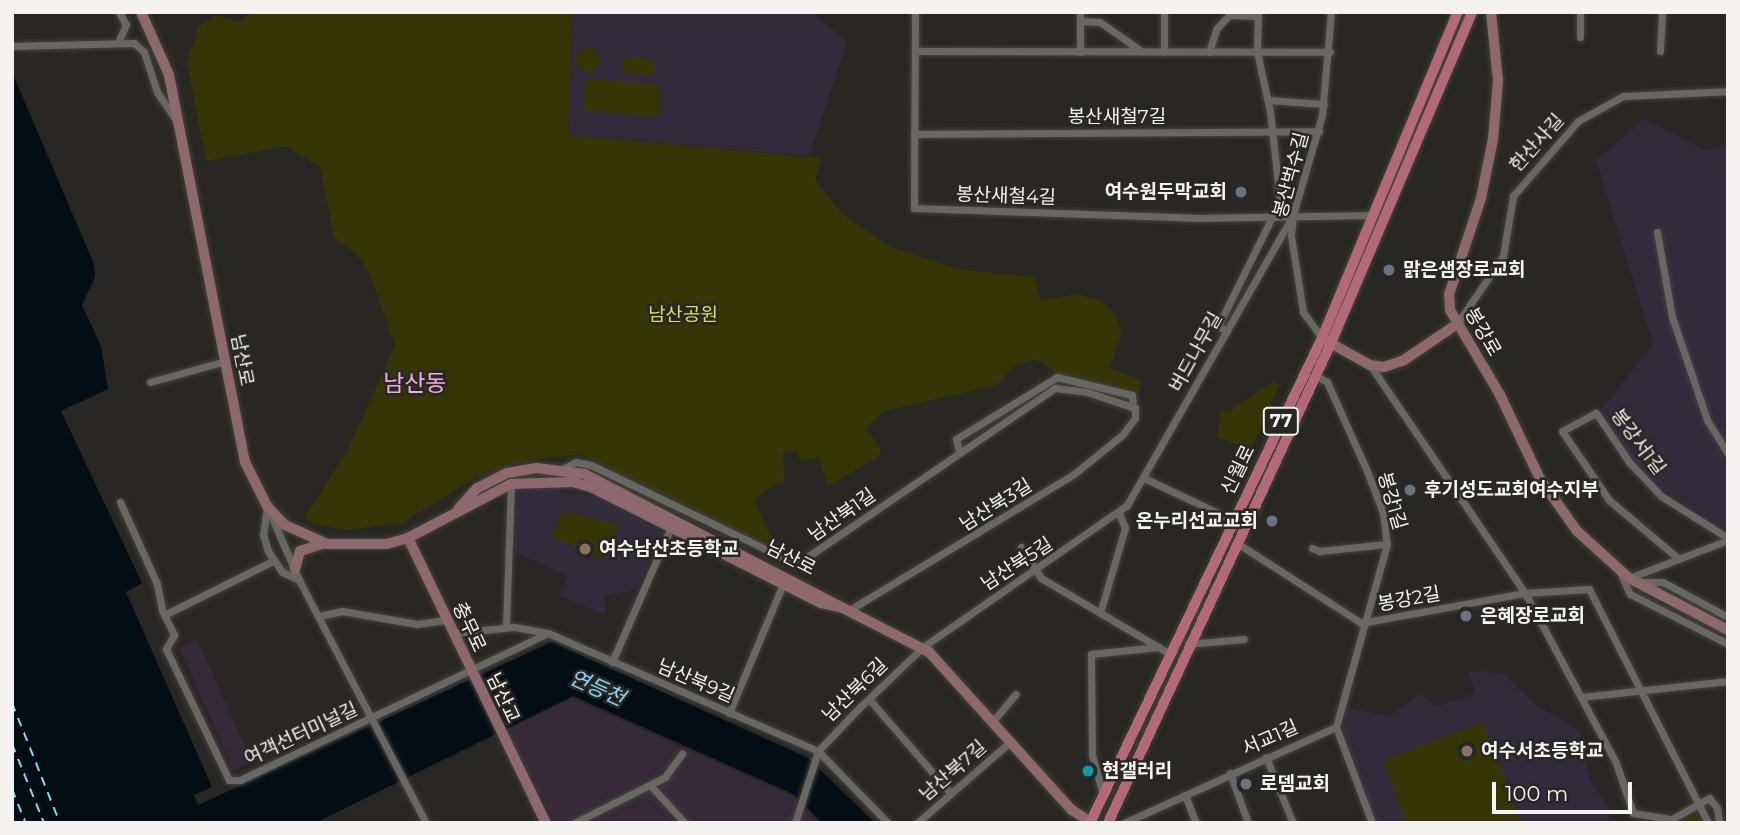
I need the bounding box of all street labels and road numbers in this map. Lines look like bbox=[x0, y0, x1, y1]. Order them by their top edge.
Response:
street label: 봉산새철7길 bbox=[1068, 106, 1166, 128]
street label: 한산사길 bbox=[1505, 109, 1569, 177]
street label: 봉산벅수길 bbox=[1269, 130, 1313, 220]
street label: 봉산새철4길 bbox=[956, 183, 1056, 209]
street label: 봉강로 bbox=[1460, 304, 1506, 360]
street label: 버드나무길 bbox=[1165, 308, 1227, 396]
street label: 남산로 bbox=[226, 332, 258, 388]
street label: 봉강서1길 bbox=[1606, 404, 1670, 480]
road number: 77 bbox=[1262, 407, 1300, 436]
street label: 신월로 bbox=[1216, 441, 1260, 499]
street label: 봉강1길 bbox=[1373, 469, 1411, 533]
street label: 남산북3길 bbox=[956, 474, 1036, 536]
street label: 남산북1길 bbox=[804, 484, 880, 546]
street label: 남산북5길 bbox=[977, 532, 1057, 596]
street label: 남산로 bbox=[762, 536, 820, 580]
street label: 봉강2길 bbox=[1376, 582, 1442, 616]
street label: 충무로 bbox=[448, 598, 490, 656]
street label: 남산북6길 bbox=[818, 653, 892, 727]
street label: 남산북9길 bbox=[654, 655, 738, 707]
street label: 남산교 bbox=[482, 669, 524, 727]
street label: 여객선터미널길 bbox=[241, 698, 361, 770]
street label: 서교1길 bbox=[1238, 716, 1302, 760]
street label: 남산북7길 bbox=[915, 736, 991, 806]

